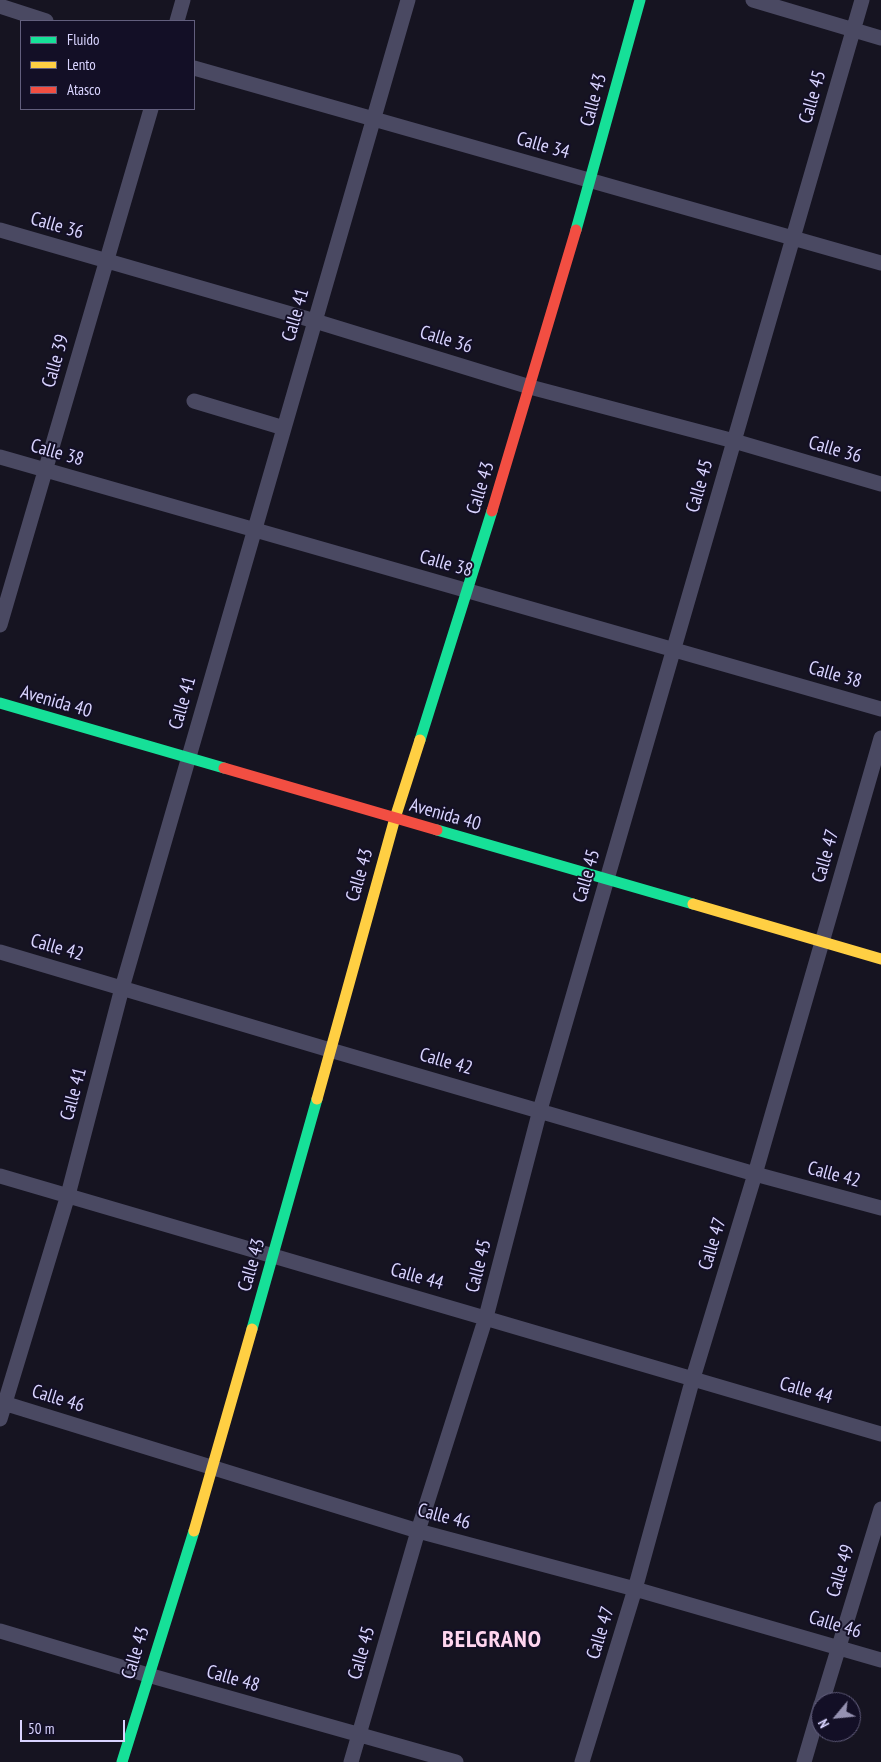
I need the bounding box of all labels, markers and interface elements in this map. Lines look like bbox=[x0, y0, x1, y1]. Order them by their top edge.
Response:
legend bbox=[20, 20, 195, 110]
text: Fluido bbox=[67, 30, 99, 49]
text: Lento bbox=[67, 55, 96, 74]
street label: Calle 45 bbox=[795, 68, 831, 126]
street label: Calle 43 bbox=[576, 71, 612, 129]
text: Atasco bbox=[67, 80, 101, 99]
street label: Calle 34 bbox=[514, 128, 572, 164]
street label: Calle 36 bbox=[28, 208, 86, 244]
street label: Calle 41 bbox=[278, 286, 314, 344]
street label: Calle 36 bbox=[417, 321, 475, 359]
street label: Calle 39 bbox=[38, 332, 74, 390]
street label: Calle 36 bbox=[806, 432, 864, 468]
street label: Calle 38 bbox=[28, 435, 86, 471]
street label: Calle 45 bbox=[682, 457, 718, 515]
street label: Calle 43 bbox=[462, 459, 500, 517]
street label: Calle 38 bbox=[417, 546, 475, 582]
street label: Calle 38 bbox=[806, 657, 864, 693]
street label: Calle 41 bbox=[165, 674, 201, 732]
street label: Avenida 40 bbox=[18, 681, 94, 723]
street label: Avenida 40 bbox=[407, 794, 483, 836]
street label: Calle 47 bbox=[808, 827, 844, 885]
street label: Calle 43 bbox=[342, 846, 378, 904]
street label: Calle 45 bbox=[569, 847, 605, 905]
street label: Calle 42 bbox=[28, 930, 86, 966]
street label: Calle 42 bbox=[417, 1044, 475, 1080]
street label: Calle 41 bbox=[56, 1065, 92, 1123]
street label: Calle 42 bbox=[805, 1157, 863, 1193]
street label: Calle 47 bbox=[694, 1215, 732, 1273]
street label: Calle 43 bbox=[234, 1236, 270, 1294]
street label: Calle 45 bbox=[461, 1237, 497, 1295]
street label: Calle 44 bbox=[388, 1259, 446, 1295]
street label: Calle 44 bbox=[777, 1373, 835, 1409]
street label: Calle 46 bbox=[29, 1380, 87, 1418]
street label: Calle 46 bbox=[415, 1499, 473, 1535]
street label: Calle 49 bbox=[822, 1542, 860, 1600]
street label: Calle 47 bbox=[582, 1604, 620, 1662]
street label: Calle 46 bbox=[806, 1606, 864, 1644]
street label: Calle 43 bbox=[117, 1624, 155, 1682]
street label: Calle 45 bbox=[344, 1624, 380, 1682]
district label: BELGRANO bbox=[441, 1626, 543, 1654]
street label: Calle 48 bbox=[204, 1661, 262, 1697]
north arrow bbox=[811, 1692, 861, 1742]
scale bar bbox=[22, 1710, 128, 1742]
text: N bbox=[814, 1716, 833, 1731]
text: 50 m bbox=[28, 1719, 54, 1738]

